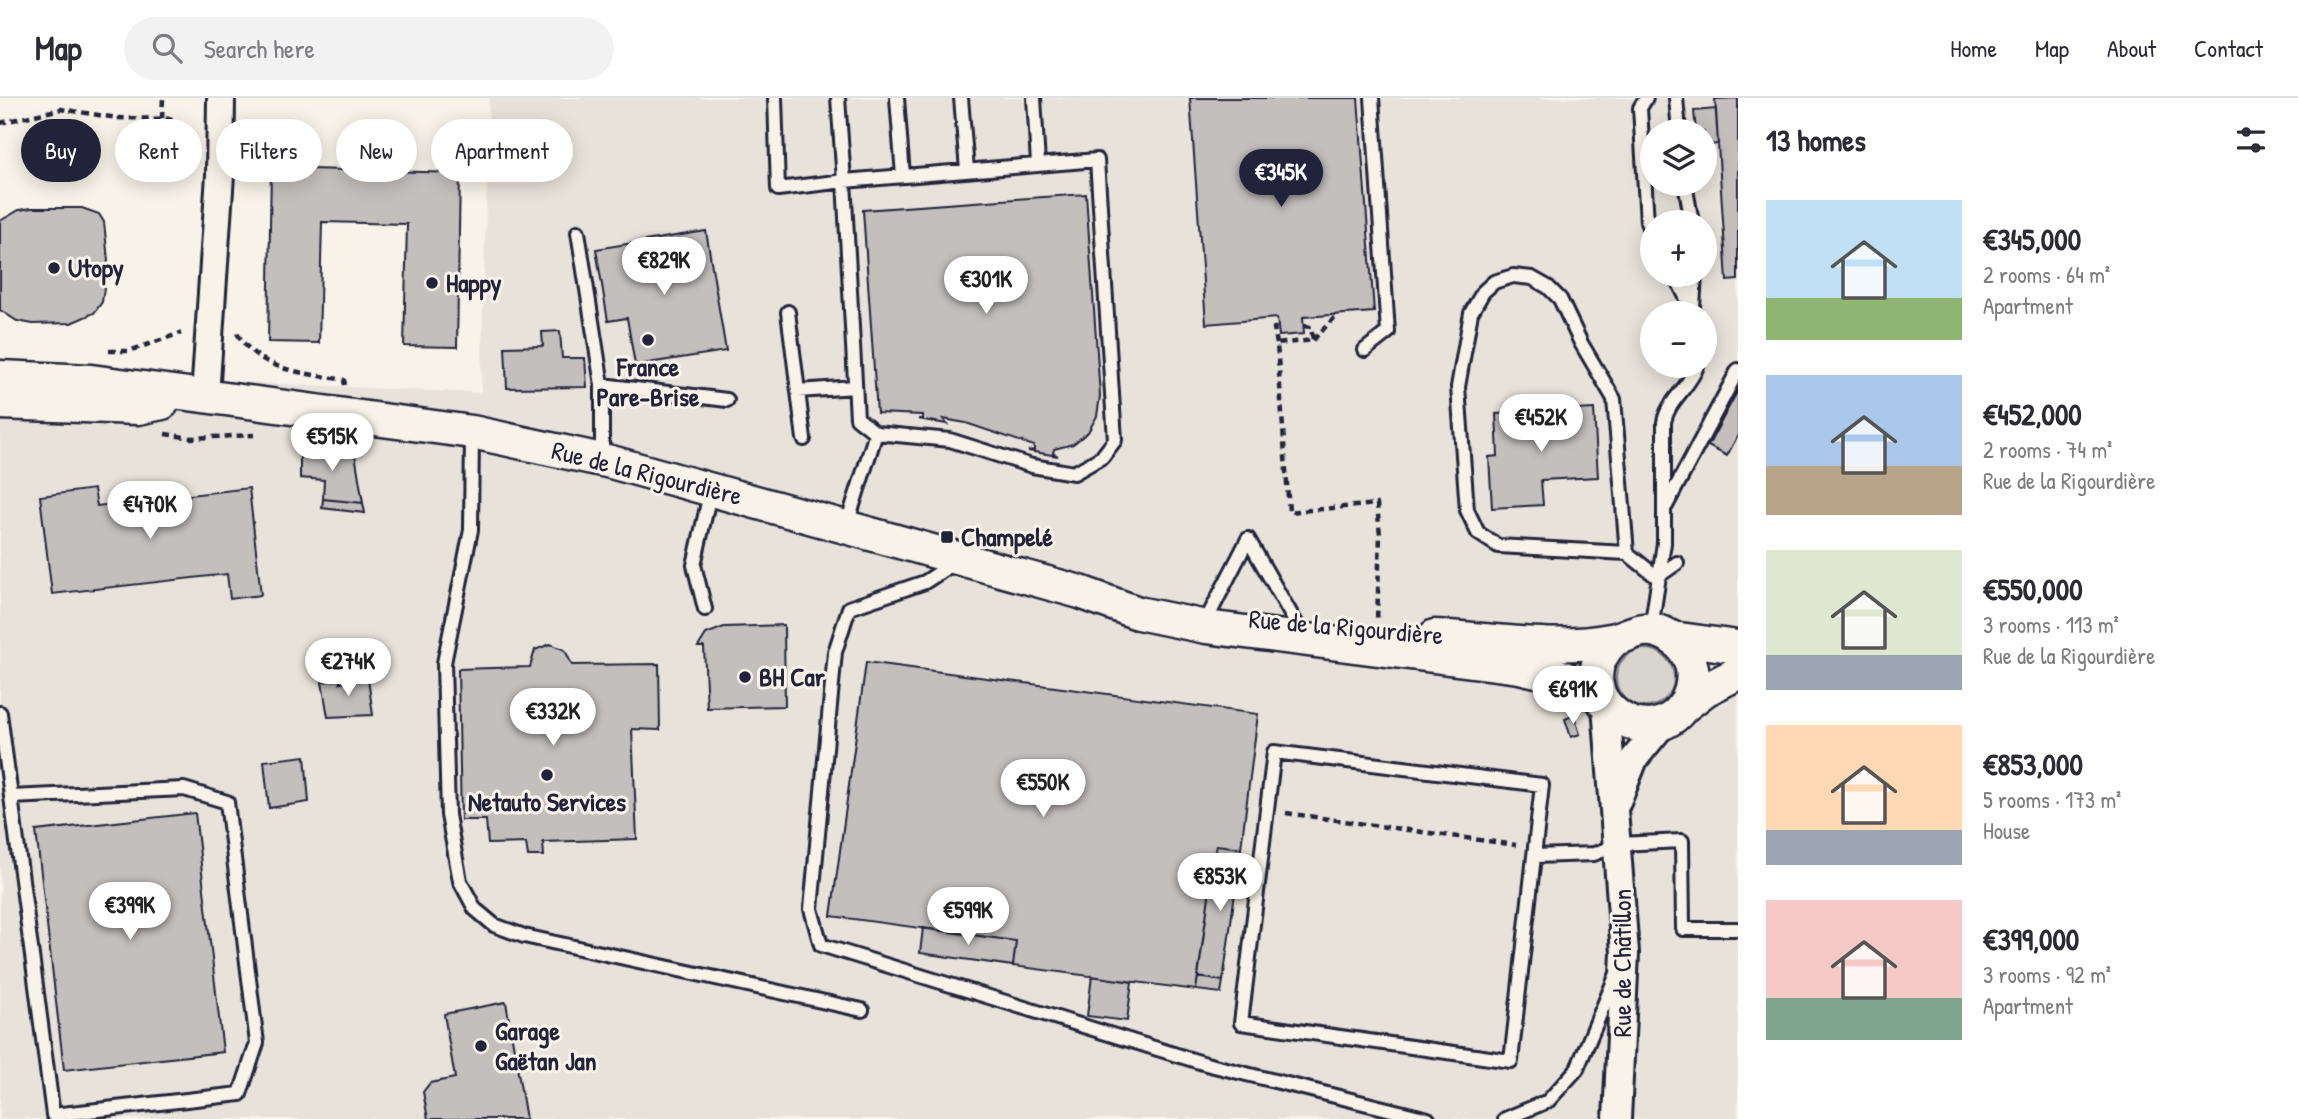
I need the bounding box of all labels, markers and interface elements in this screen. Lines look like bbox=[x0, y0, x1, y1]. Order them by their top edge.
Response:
search box bbox=[124, 17, 614, 80]
text: Map bbox=[35, 26, 82, 70]
icon: search bbox=[148, 29, 186, 67]
text: Search here bbox=[204, 31, 315, 66]
text: Home bbox=[1950, 32, 1997, 64]
text: Map bbox=[2035, 32, 2069, 64]
text: About bbox=[2107, 32, 2156, 64]
text: Contact bbox=[2194, 32, 2263, 64]
chip: Buy bbox=[21, 119, 101, 182]
chip: Rent bbox=[115, 119, 202, 182]
chip: Filters bbox=[216, 119, 322, 182]
chip: New bbox=[336, 119, 417, 182]
chip: Apartment bbox=[431, 119, 573, 182]
map controls bbox=[1640, 119, 1717, 378]
button: layers bbox=[1640, 119, 1717, 196]
text: 13 homes bbox=[1766, 120, 1866, 160]
icon: filters bbox=[2232, 121, 2270, 159]
pin: €345K bbox=[1232, 150, 1330, 209]
text: €345K bbox=[1255, 156, 1307, 187]
button: + bbox=[1640, 210, 1717, 287]
text: €345,000 bbox=[1983, 219, 2081, 259]
icon: home bbox=[1822, 228, 1906, 312]
pin: €829K bbox=[615, 238, 713, 297]
text: €829K bbox=[638, 244, 690, 275]
place label: Utopy bbox=[68, 250, 124, 286]
pin: €301K bbox=[937, 256, 1035, 316]
text: 2 rooms · 64 m² bbox=[1983, 259, 2110, 290]
marker: Utopy bbox=[46, 260, 62, 276]
text: €301K bbox=[960, 263, 1012, 294]
place label: Happy bbox=[446, 265, 502, 301]
marker: Happy bbox=[424, 275, 440, 291]
text: Apartment bbox=[1983, 290, 2073, 321]
button: − bbox=[1640, 301, 1717, 378]
marker: France Pare-Brise bbox=[640, 332, 656, 348]
place label: France Pare-Brise bbox=[597, 349, 700, 414]
pin: €452K bbox=[1492, 394, 1590, 454]
text: €452,000 bbox=[1983, 394, 2082, 434]
text: €452K bbox=[1515, 401, 1567, 432]
icon: home bbox=[1822, 403, 1906, 487]
pin: €515K bbox=[283, 414, 381, 473]
text: €515K bbox=[307, 420, 357, 451]
street label: Rue de la Rigourdière bbox=[548, 432, 746, 513]
text: 2 rooms · 74 m² bbox=[1983, 434, 2112, 465]
text: Rue de la Rigourdière bbox=[1983, 465, 2155, 496]
pin: €470K bbox=[101, 482, 199, 541]
text: €470K bbox=[123, 488, 177, 519]
place label: Champelé bbox=[961, 519, 1053, 555]
marker: Champelé bbox=[939, 529, 955, 545]
text: €550,000 bbox=[1983, 569, 2083, 609]
icon: home bbox=[1822, 578, 1906, 662]
street label: Rue de la Rigourdière bbox=[1247, 601, 1445, 652]
text: 3 rooms · 113 m² bbox=[1983, 609, 2119, 640]
pin: €274K bbox=[299, 638, 397, 698]
text: Rue de la Rigourdière bbox=[1983, 640, 2155, 671]
text: €274K bbox=[321, 645, 375, 676]
place label: BH Car bbox=[759, 659, 826, 694]
pin: €691K bbox=[1524, 666, 1622, 726]
marker: BH Car bbox=[737, 669, 753, 685]
text: €691K bbox=[1548, 673, 1598, 704]
pin: €332K bbox=[504, 688, 602, 748]
text: €332K bbox=[526, 695, 580, 726]
text: €853,000 bbox=[1983, 744, 2083, 784]
icon: home bbox=[1822, 753, 1906, 837]
pin: €550K bbox=[994, 760, 1092, 819]
text: €550K bbox=[1017, 766, 1069, 797]
marker: Netauto Services bbox=[539, 767, 555, 783]
place label: Netauto Services bbox=[468, 784, 626, 819]
text: 5 rooms · 173 m² bbox=[1983, 784, 2121, 815]
text: House bbox=[1983, 815, 2030, 846]
pin: €853K bbox=[1171, 854, 1269, 913]
text: €853K bbox=[1193, 860, 1247, 891]
pin: €399K bbox=[81, 882, 179, 942]
pin: €599K bbox=[919, 888, 1017, 947]
text: €399K bbox=[105, 889, 155, 920]
street label: Rue de Châtillon bbox=[1604, 889, 1639, 1037]
text: €599K bbox=[943, 894, 993, 925]
text: €399,000 bbox=[1983, 919, 2079, 959]
icon: home bbox=[1822, 928, 1906, 1012]
text: 3 rooms · 92 m² bbox=[1983, 959, 2111, 990]
text: Apartment bbox=[1983, 990, 2073, 1021]
place label: Garage Gaëtan Jan bbox=[495, 1013, 596, 1078]
marker: Garage Gaëtan Jan bbox=[473, 1038, 489, 1054]

